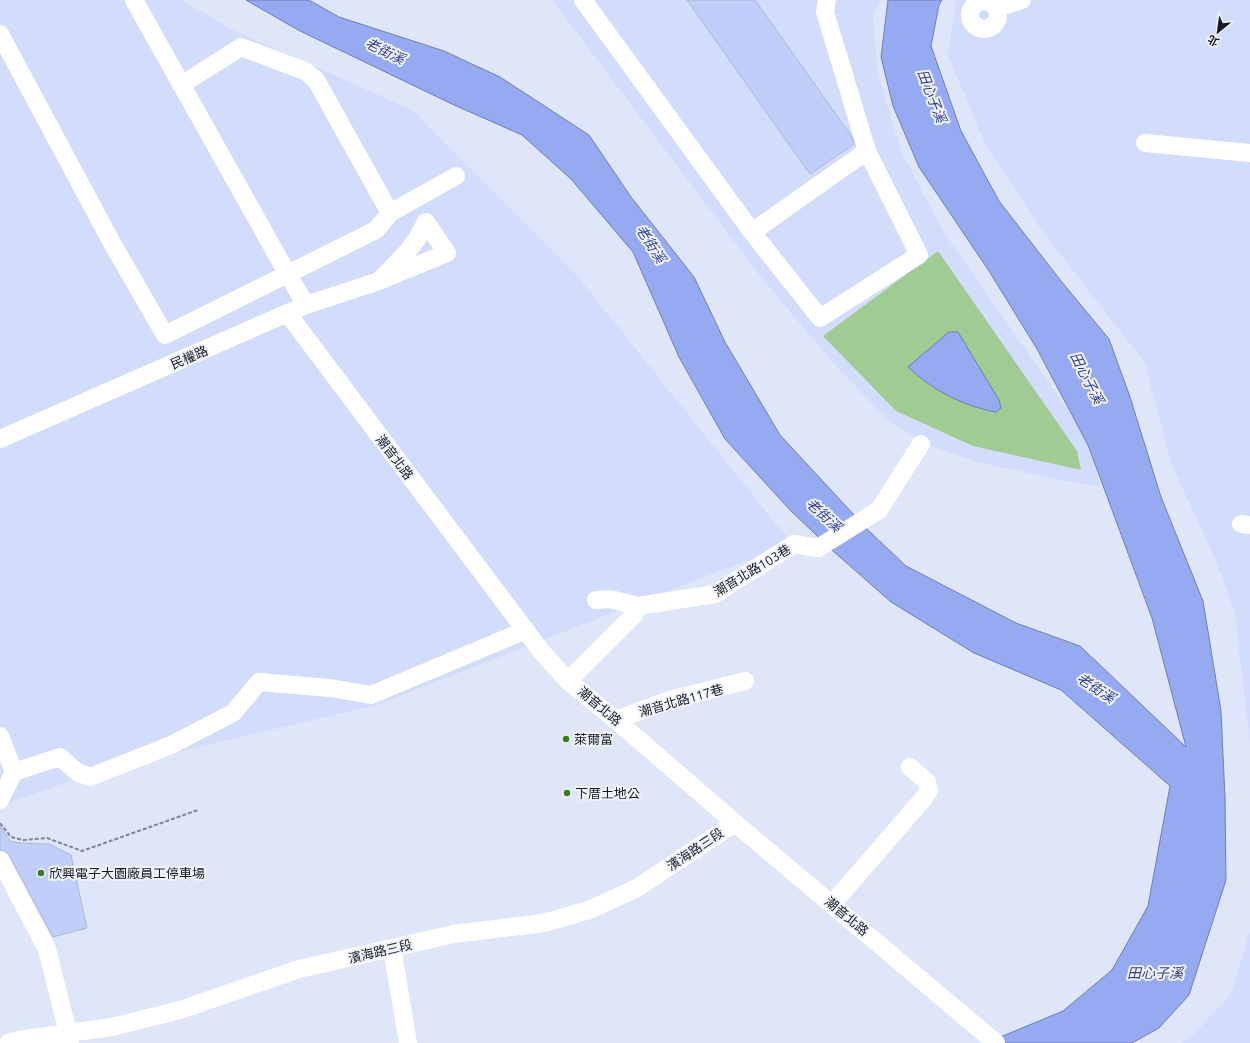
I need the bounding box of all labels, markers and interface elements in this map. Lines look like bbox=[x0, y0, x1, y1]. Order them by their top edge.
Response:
north arrow bbox=[1198, 12, 1238, 52]
text: 北 bbox=[1205, 33, 1221, 49]
water label: 老街溪 bbox=[363, 35, 409, 68]
water label: 田心子溪 bbox=[914, 67, 950, 127]
water label: 老街溪 bbox=[633, 222, 670, 268]
street label: 民權路 bbox=[168, 343, 210, 371]
water label: 田心子溪 bbox=[1067, 349, 1108, 408]
street label: 潮音北路 bbox=[374, 432, 416, 482]
water label: 老街溪 bbox=[803, 495, 846, 536]
street label: 潮音北路103巷 bbox=[711, 542, 793, 598]
water label: 老街溪 bbox=[1074, 670, 1120, 707]
street label: 潮音北路117巷 bbox=[637, 681, 725, 719]
street label: 潮音北路 bbox=[576, 684, 624, 728]
place label: 萊爾富 bbox=[574, 732, 613, 746]
marker: 萊爾富 bbox=[561, 734, 571, 744]
place label: 下厝土地公 bbox=[575, 786, 640, 800]
marker: 下厝土地公 bbox=[562, 788, 572, 798]
street label: 濱海路三段 bbox=[664, 825, 726, 873]
place label: 欣興電子大園廠員工停車場 bbox=[49, 866, 205, 880]
marker: 欣興電子大園廠員工停車場 bbox=[36, 868, 46, 878]
street label: 潮音北路 bbox=[823, 894, 871, 938]
street label: 濱海路三段 bbox=[347, 937, 413, 965]
water label: 田心子溪 bbox=[1127, 965, 1185, 981]

